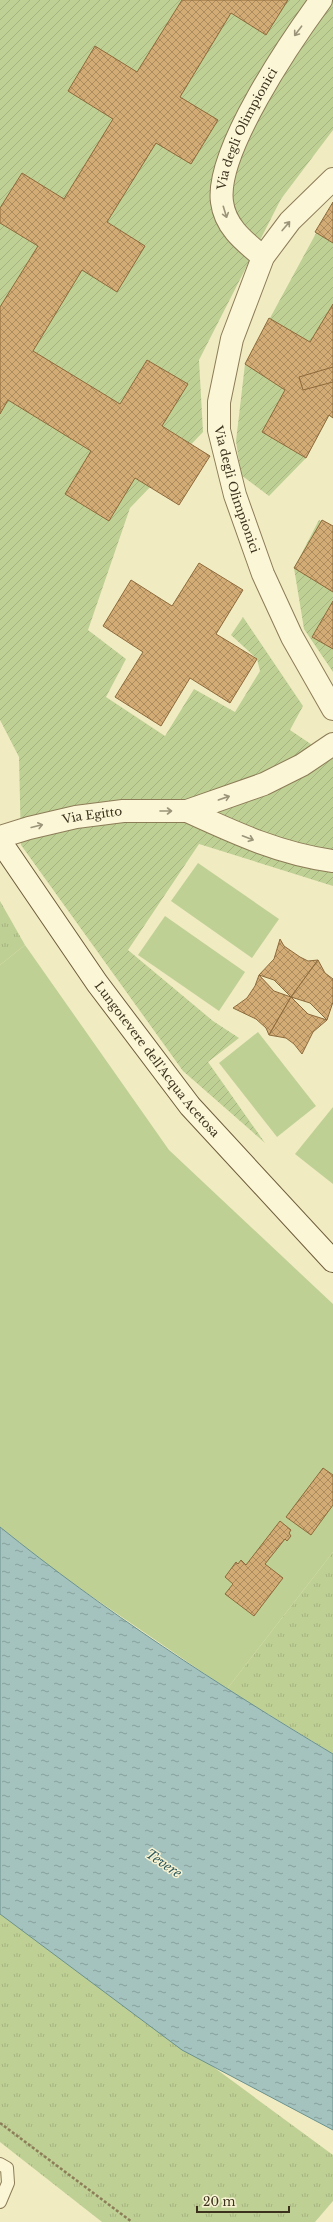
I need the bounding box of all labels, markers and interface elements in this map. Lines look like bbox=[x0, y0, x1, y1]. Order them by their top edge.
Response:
one-way arrow bbox=[294, 26, 302, 37]
street label: Via degli Olimpionici bbox=[214, 65, 280, 192]
one-way arrow bbox=[221, 206, 229, 218]
one-way arrow bbox=[282, 220, 291, 231]
street label: Via degli Olimpionici bbox=[211, 423, 263, 555]
one-way arrow bbox=[217, 794, 230, 801]
street label: Via Egitto bbox=[60, 803, 123, 827]
one-way arrow bbox=[159, 807, 172, 815]
one-way arrow bbox=[31, 822, 44, 829]
one-way arrow bbox=[242, 835, 254, 843]
street label: Lungotevere dell'Acqua Acetosa bbox=[92, 978, 223, 1140]
water label: Tevere bbox=[142, 1845, 185, 1882]
scale bar bbox=[197, 2188, 289, 2214]
text: 20 m bbox=[203, 2194, 235, 2209]

